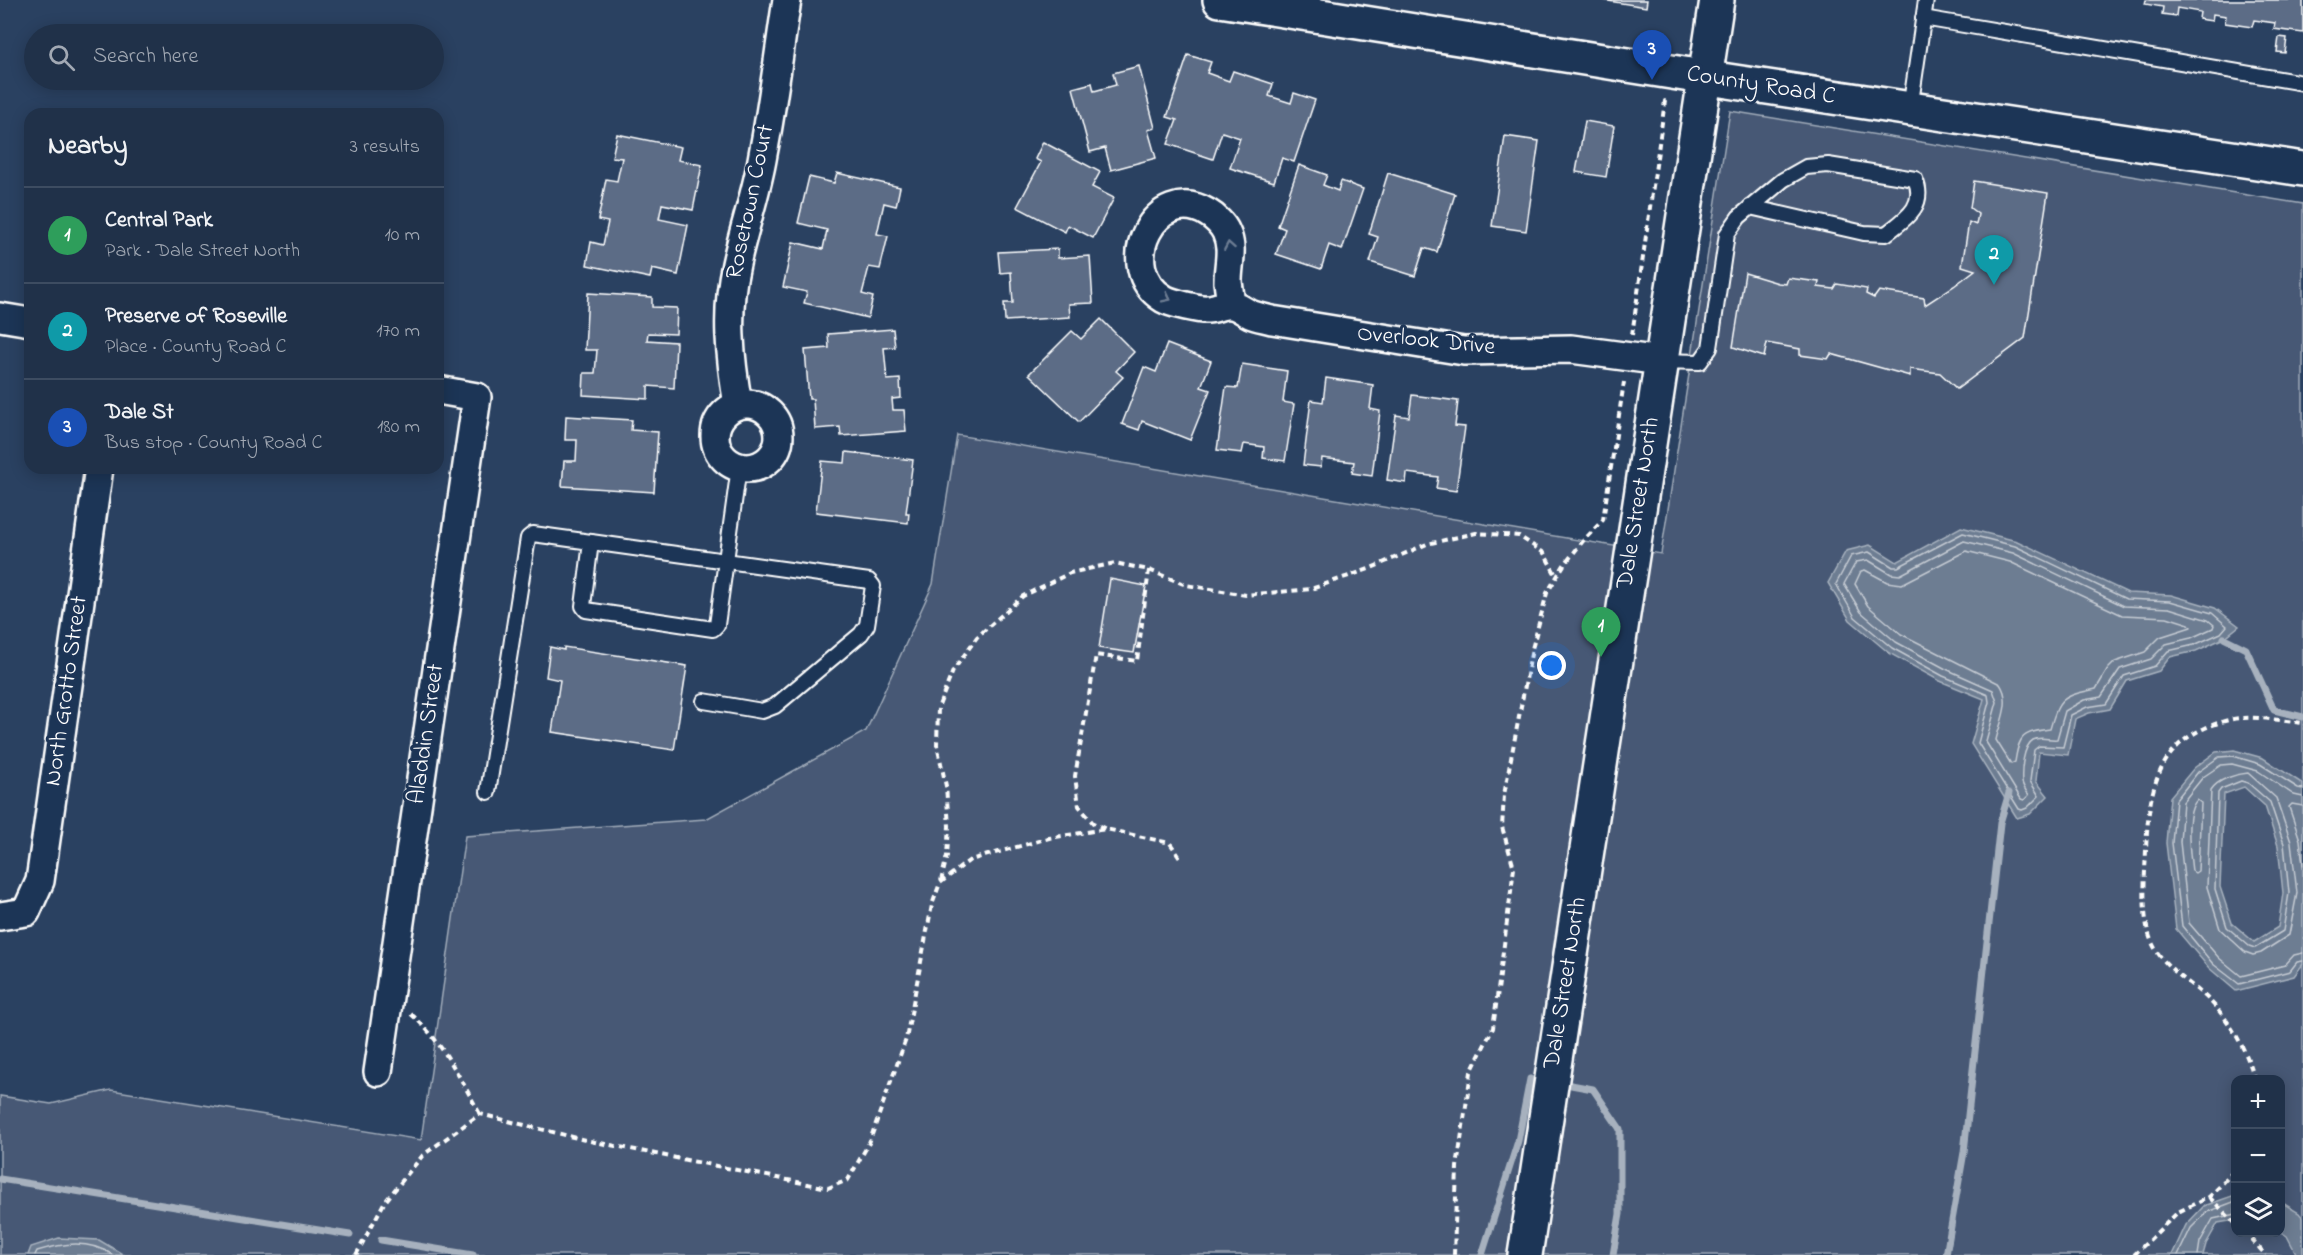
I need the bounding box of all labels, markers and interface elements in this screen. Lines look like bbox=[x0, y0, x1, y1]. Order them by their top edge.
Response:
search box bbox=[24, 24, 444, 90]
pin: 3 bbox=[1632, 31, 1672, 80]
icon: search bbox=[45, 41, 78, 74]
text: Search here bbox=[93, 41, 198, 73]
street label: County Road C bbox=[1684, 57, 1838, 116]
street label: Rosetown Court bbox=[717, 121, 785, 283]
text: Nearby bbox=[48, 128, 127, 166]
text: 3 results bbox=[350, 133, 420, 162]
text: Central Park bbox=[105, 205, 213, 237]
text: 1 bbox=[64, 221, 71, 250]
text: 10 m bbox=[384, 221, 420, 250]
pin: 2 bbox=[1974, 236, 2014, 285]
text: Park · Dale Street North bbox=[105, 237, 300, 266]
one-way arrow bbox=[1223, 242, 1236, 252]
one-way arrow bbox=[1161, 291, 1172, 303]
text: Preserve of Roseville bbox=[105, 301, 287, 333]
street label: Overlook Drive bbox=[1355, 316, 1497, 366]
text: 2 bbox=[63, 317, 72, 346]
text: 170 m bbox=[376, 317, 420, 346]
text: Place · County Road C bbox=[105, 333, 287, 362]
text: Dale St bbox=[105, 397, 174, 429]
text: 3 bbox=[63, 413, 72, 442]
text: 180 m bbox=[377, 413, 420, 442]
street label: Dale Street North bbox=[1608, 415, 1670, 592]
text: Bus stop · County Road C bbox=[105, 429, 322, 458]
street label: North Grotto Street bbox=[36, 594, 98, 788]
pin: 1 bbox=[1582, 608, 1620, 657]
your location bbox=[1537, 651, 1566, 680]
street label: Aladdin Street bbox=[400, 662, 454, 806]
street label: Dale Street North bbox=[1535, 895, 1597, 1072]
map controls bbox=[2231, 1075, 2285, 1237]
button: + bbox=[2231, 1075, 2285, 1129]
button: − bbox=[2231, 1129, 2285, 1183]
button: layers bbox=[2231, 1183, 2285, 1237]

